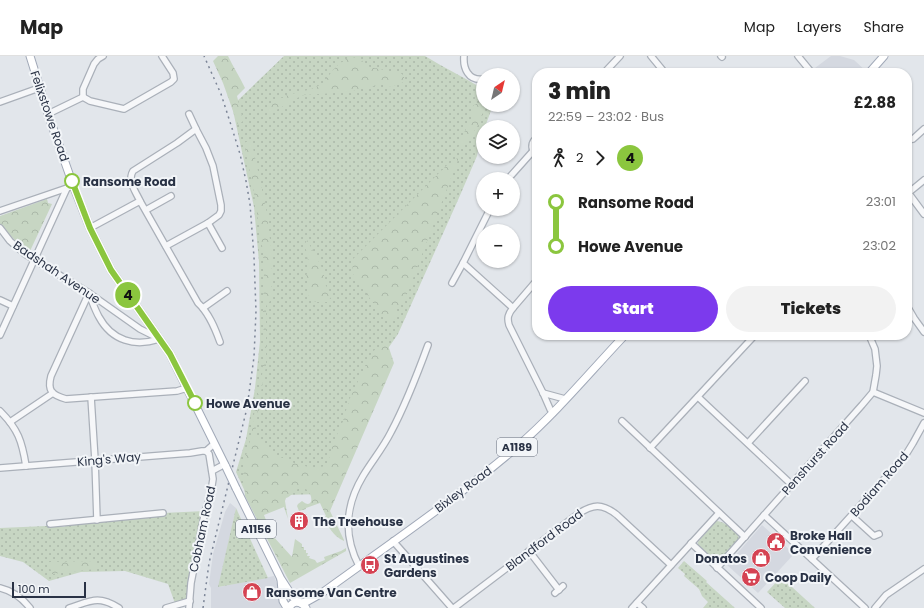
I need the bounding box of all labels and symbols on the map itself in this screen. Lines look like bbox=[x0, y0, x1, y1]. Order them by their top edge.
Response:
street label: Felixstowe Road bbox=[26, 68, 74, 164]
north arrow bbox=[476, 68, 520, 112]
marker: Ransome Road bbox=[64, 173, 80, 189]
place label: Ransome Road bbox=[83, 173, 176, 190]
street label: Badshah Avenue bbox=[10, 237, 104, 307]
line badge: 4 bbox=[115, 282, 141, 308]
marker: Howe Avenue bbox=[187, 395, 203, 411]
place label: Howe Avenue bbox=[206, 395, 291, 412]
street label: Penshurst Road bbox=[777, 418, 853, 498]
road number: A1189 bbox=[497, 438, 537, 456]
street label: King's Way bbox=[76, 448, 142, 470]
street label: Bodiam Road bbox=[846, 448, 912, 520]
street label: Bixley Road bbox=[431, 462, 495, 516]
street label: Cobham Road bbox=[185, 484, 219, 574]
street label: Blandford Road bbox=[502, 505, 586, 575]
building icon: The Treehouse bbox=[288, 510, 310, 532]
place label: The Treehouse bbox=[313, 513, 404, 530]
road number: A1156 bbox=[236, 520, 276, 538]
place label: Broke Hall Convenience bbox=[790, 527, 872, 558]
public building icon: Broke Hall Convenience bbox=[765, 531, 787, 553]
shop icon: Donatos bbox=[750, 547, 772, 569]
place label: St Augustines Gardens bbox=[384, 550, 470, 581]
place label: Donatos bbox=[695, 550, 747, 567]
bus stop icon: St Augustines Gardens bbox=[359, 554, 381, 576]
supermarket icon: Coop Daily bbox=[740, 566, 762, 588]
place label: Coop Daily bbox=[765, 569, 832, 586]
scale bar bbox=[12, 580, 86, 599]
shop icon: Ransome Van Centre bbox=[241, 581, 263, 603]
place label: Ransome Van Centre bbox=[266, 584, 397, 601]

